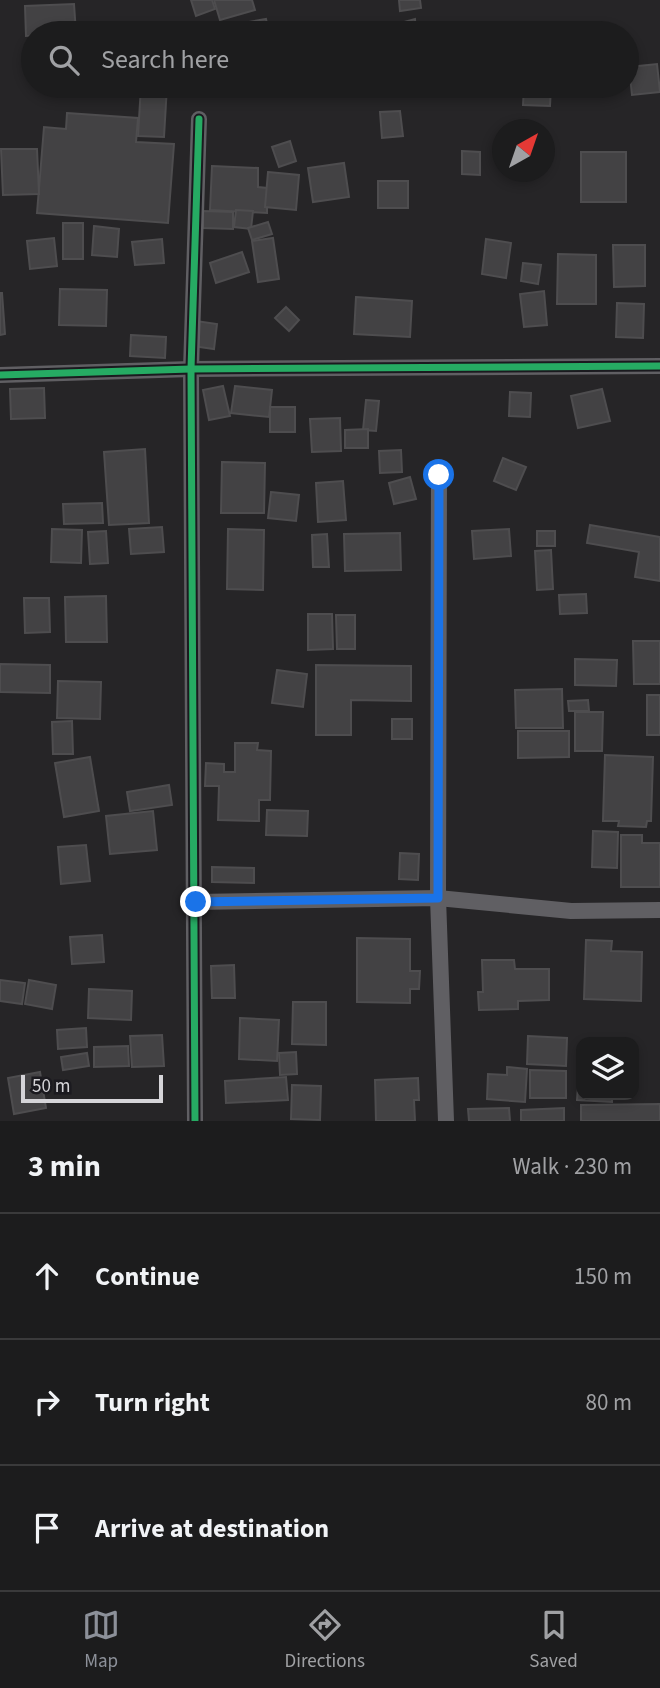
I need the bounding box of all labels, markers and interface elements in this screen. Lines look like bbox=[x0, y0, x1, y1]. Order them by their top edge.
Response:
search box bbox=[21, 21, 639, 98]
icon: search bbox=[45, 41, 83, 79]
text: Search here bbox=[101, 41, 229, 78]
north arrow bbox=[492, 119, 555, 182]
route start bbox=[423, 459, 454, 490]
route end bbox=[180, 886, 211, 917]
map controls bbox=[576, 1037, 639, 1100]
button: layers bbox=[576, 1037, 639, 1100]
scale bar bbox=[21, 1072, 163, 1104]
text: 50 m bbox=[32, 1073, 70, 1100]
text: 3 min bbox=[28, 1145, 101, 1188]
text: Walk · 230 m bbox=[513, 1150, 632, 1183]
icon: ahead bbox=[28, 1257, 66, 1295]
text: Continue bbox=[95, 1258, 200, 1295]
text: 150 m bbox=[574, 1260, 632, 1293]
icon: right bbox=[28, 1383, 66, 1421]
text: Turn right bbox=[95, 1384, 210, 1421]
text: 80 m bbox=[585, 1386, 632, 1419]
icon: arrive bbox=[28, 1509, 66, 1547]
text: Arrive at destination bbox=[95, 1510, 329, 1547]
tab: Map bbox=[82, 1606, 120, 1675]
tab: Directions bbox=[285, 1606, 365, 1675]
tab: Saved bbox=[529, 1606, 578, 1675]

